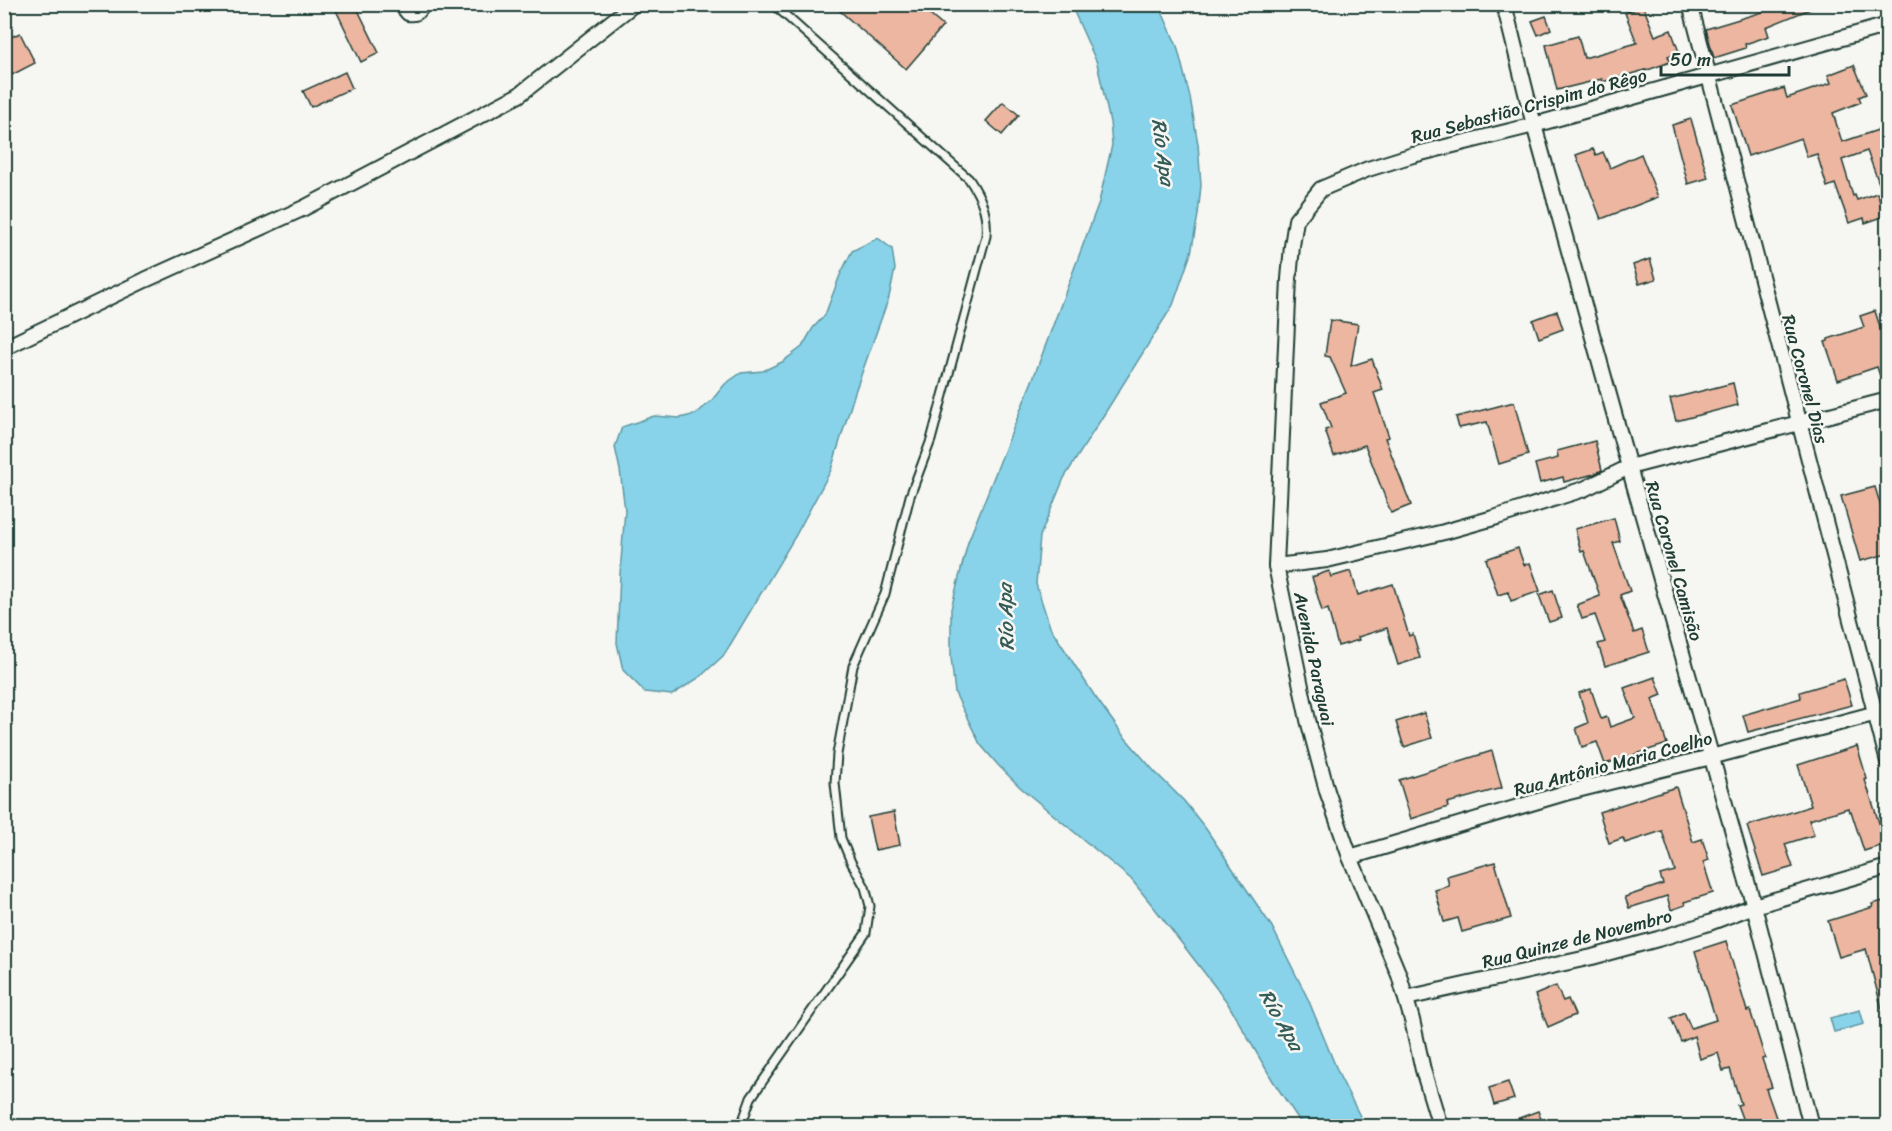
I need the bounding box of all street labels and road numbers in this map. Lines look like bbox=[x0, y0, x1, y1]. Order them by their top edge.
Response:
street label: Rua Sebastião Crispim do Rêgo bbox=[1408, 59, 1650, 153]
street label: Rua Coronel Dias bbox=[1772, 311, 1838, 448]
street label: Rua Coronel Camisão bbox=[1636, 477, 1712, 645]
street label: Avenida Paraguai bbox=[1284, 588, 1344, 730]
street label: Rua Antônio Maria Coelho bbox=[1510, 722, 1716, 806]
street label: Rua Quinze de Novembro bbox=[1479, 900, 1675, 978]

